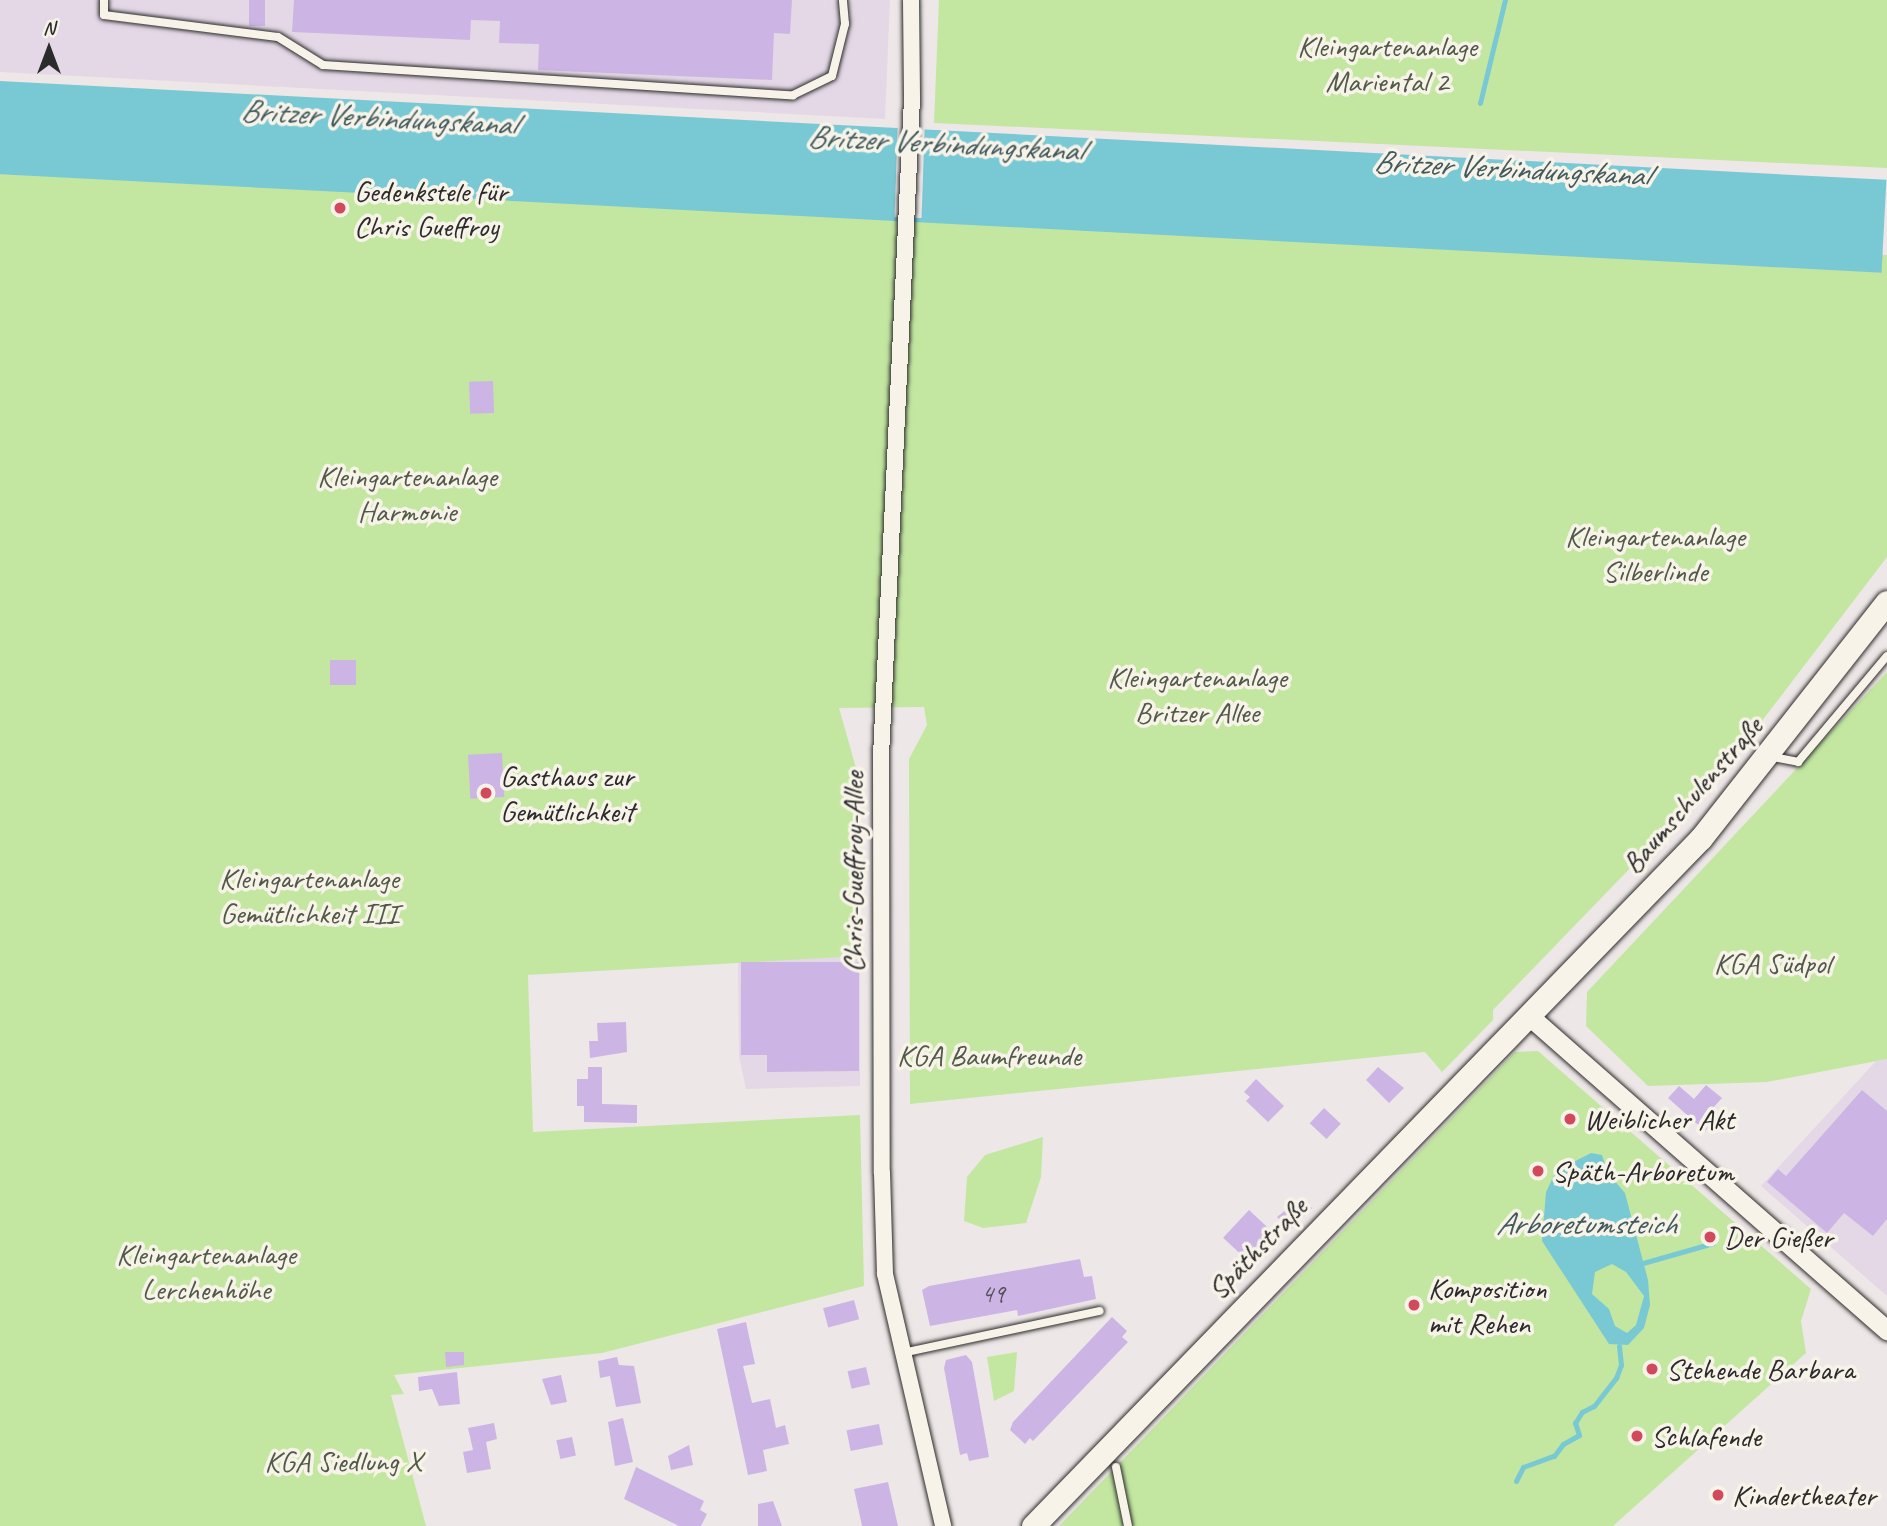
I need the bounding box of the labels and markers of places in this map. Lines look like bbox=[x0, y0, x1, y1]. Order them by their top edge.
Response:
place label: Gedenkstele für Chris Gueffroy bbox=[354, 173, 507, 244]
marker: Gedenkstele für Chris Gueffroy bbox=[332, 200, 348, 216]
place label: Gasthaus zur Gemütlichkeit bbox=[500, 758, 634, 828]
marker: Gasthaus zur Gemütlichkeit bbox=[478, 785, 494, 801]
place label: Weiblicher Akt bbox=[1584, 1101, 1734, 1137]
marker: Weiblicher Akt bbox=[1562, 1111, 1578, 1127]
place label: Späth-Arboretum bbox=[1552, 1153, 1733, 1189]
marker: Späth-Arboretum bbox=[1530, 1163, 1546, 1179]
place label: Der Gießer bbox=[1724, 1219, 1832, 1255]
marker: Der Gießer bbox=[1702, 1229, 1718, 1245]
place label: Komposition mit Rehen bbox=[1428, 1270, 1546, 1340]
marker: Komposition mit Rehen bbox=[1406, 1297, 1422, 1313]
place label: Stehende Barbara bbox=[1666, 1351, 1854, 1387]
marker: Stehende Barbara bbox=[1644, 1361, 1660, 1377]
place label: Schlafende bbox=[1651, 1418, 1761, 1454]
marker: Schlafende bbox=[1629, 1428, 1645, 1444]
place label: Kindertheater bbox=[1732, 1477, 1876, 1513]
marker: Kindertheater bbox=[1710, 1487, 1726, 1503]

